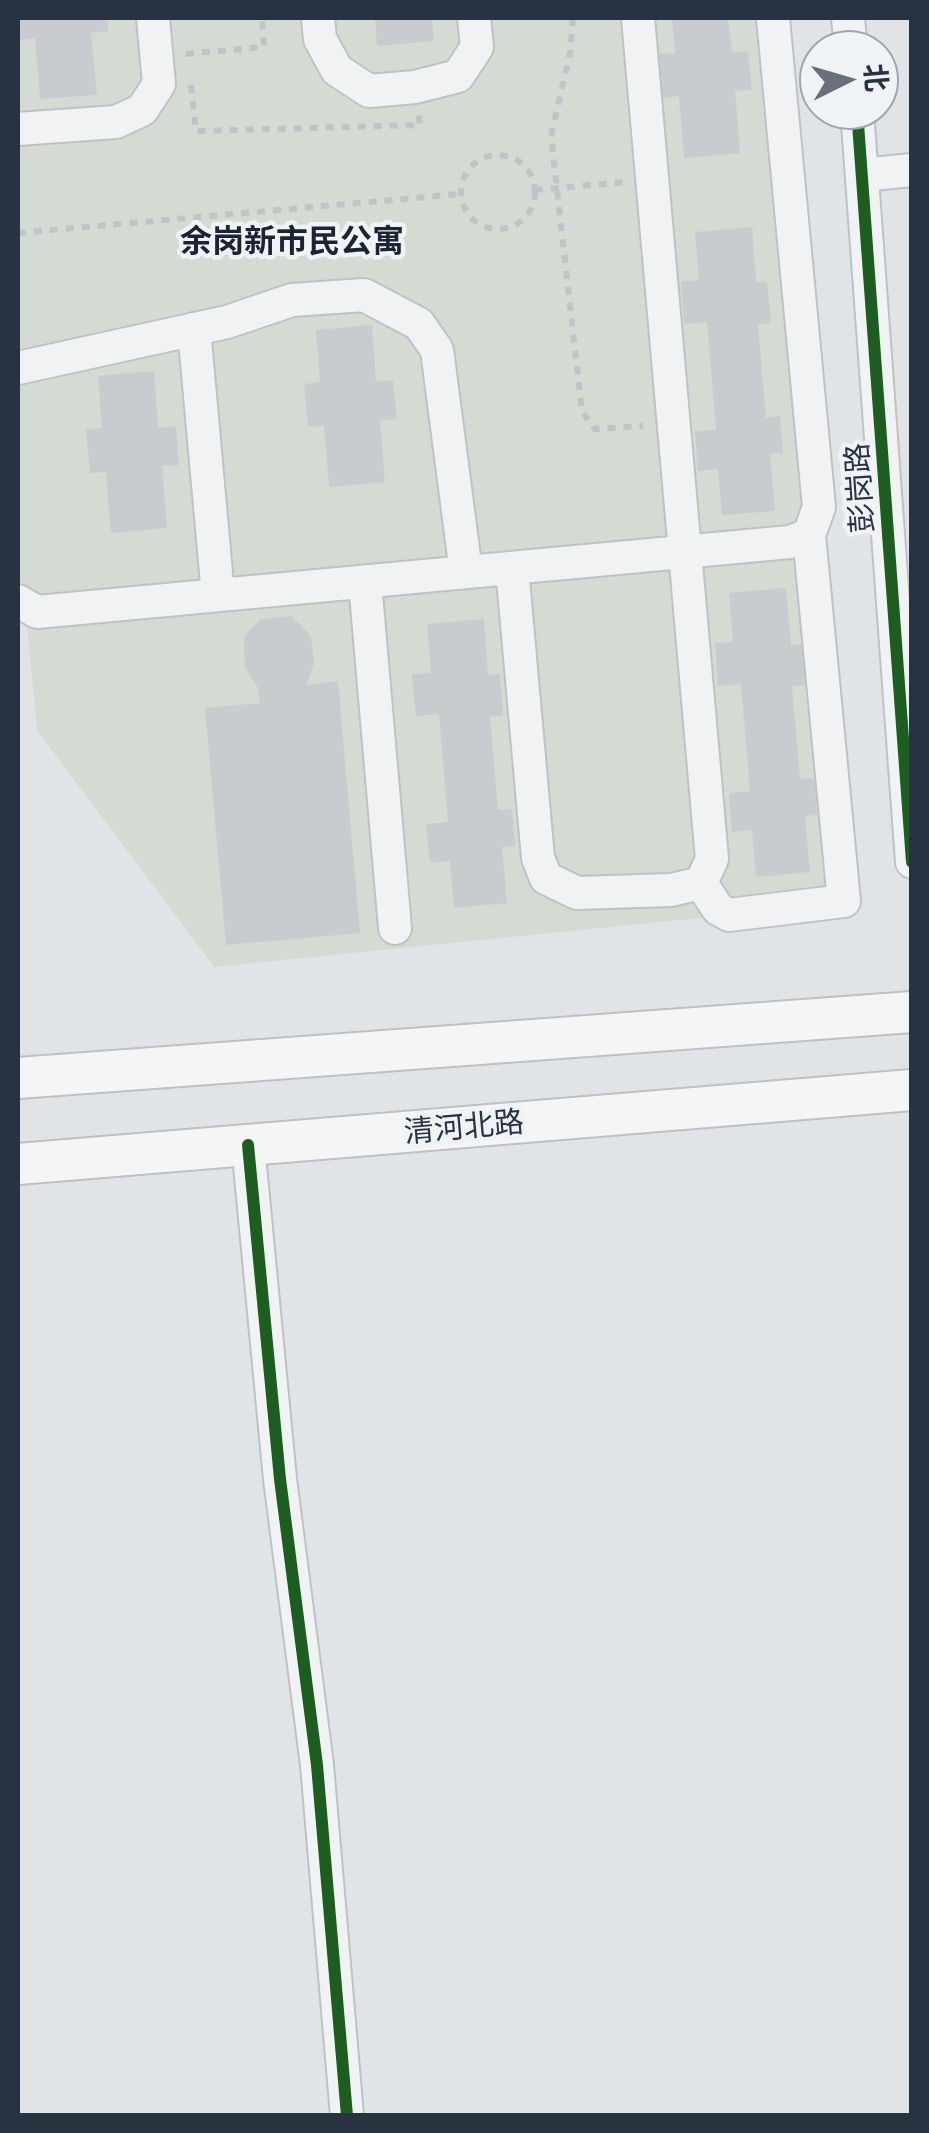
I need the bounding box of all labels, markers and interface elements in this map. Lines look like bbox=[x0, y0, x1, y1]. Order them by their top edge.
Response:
north arrow bbox=[799, 30, 899, 130]
text: 北 bbox=[859, 62, 895, 93]
district label: 余岗新市民公寓 bbox=[180, 222, 404, 260]
street label: 彭岗路 bbox=[839, 442, 881, 534]
street label: 清河北路 bbox=[403, 1104, 525, 1150]

